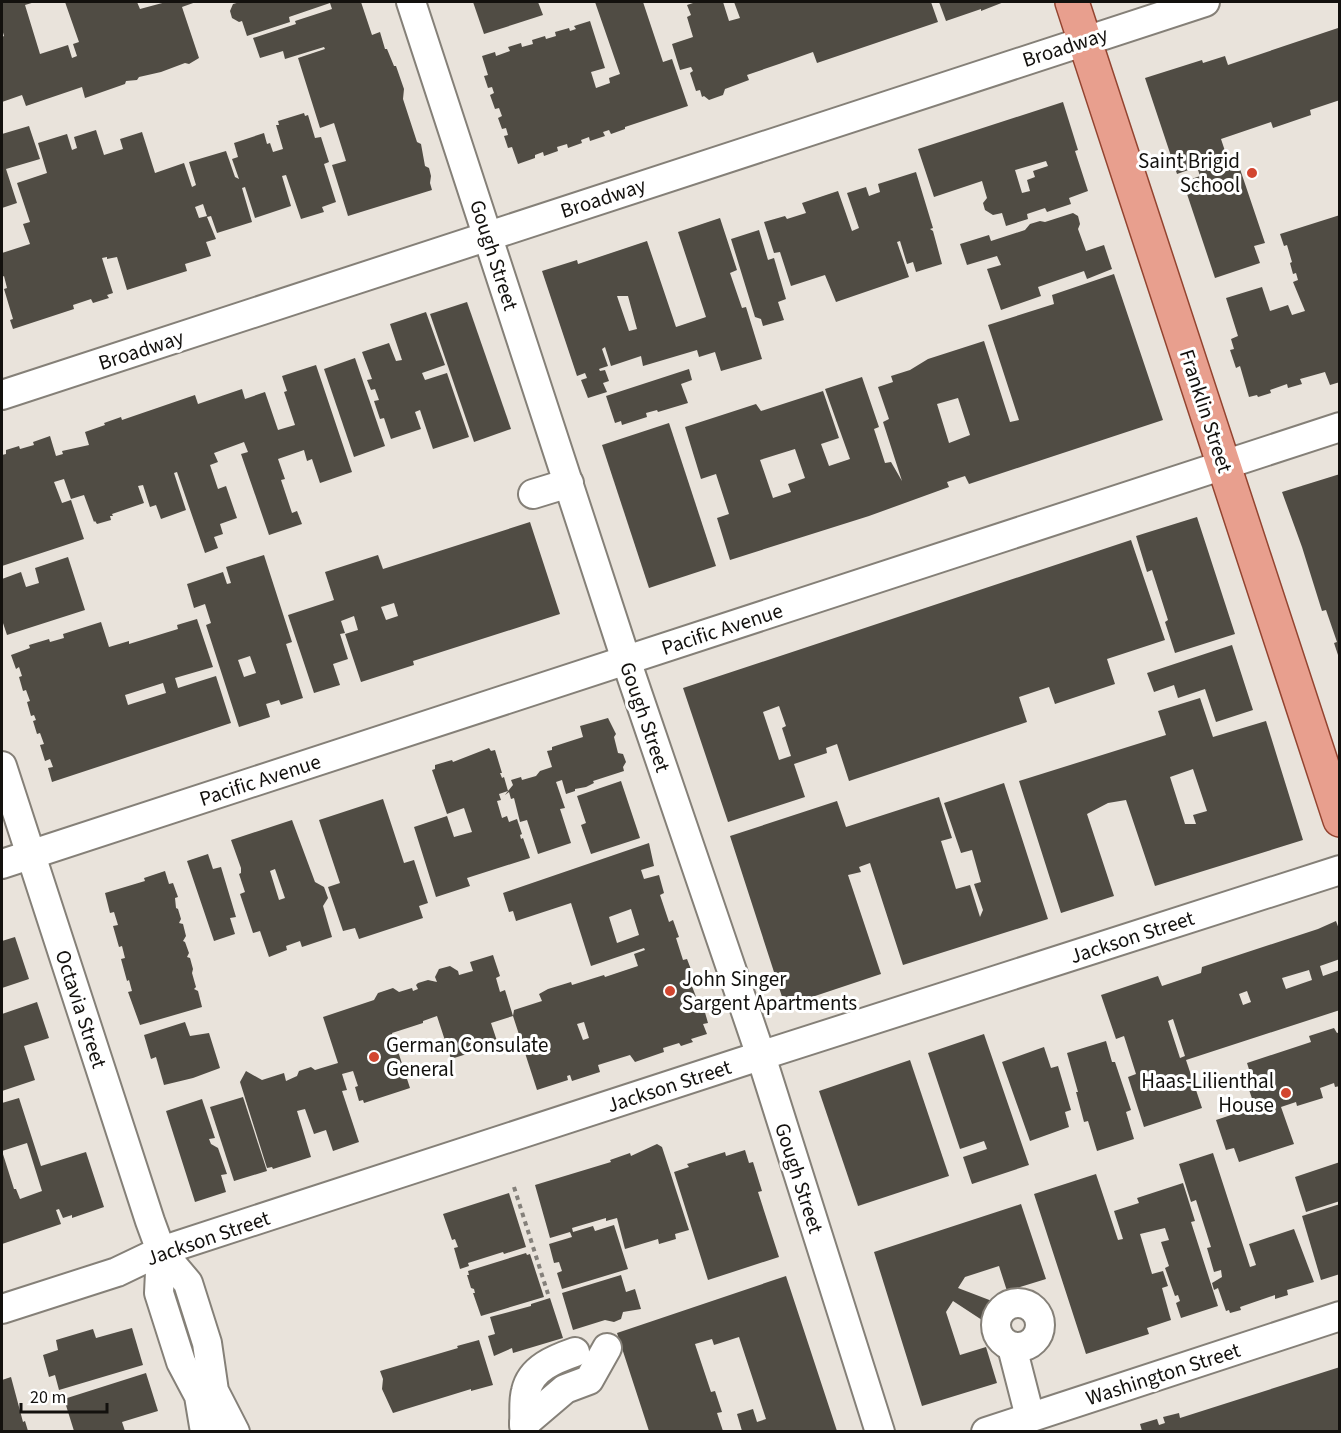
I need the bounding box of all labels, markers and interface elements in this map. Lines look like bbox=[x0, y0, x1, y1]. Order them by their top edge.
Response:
street label: Broadway bbox=[1018, 19, 1112, 75]
place label: Saint Brigid School bbox=[1138, 146, 1240, 200]
marker: Saint Brigid School bbox=[1245, 166, 1259, 180]
street label: Broadway bbox=[556, 170, 650, 226]
street label: Gough Street bbox=[462, 196, 526, 314]
street label: Broadway bbox=[94, 322, 188, 378]
street label: Franklin Street bbox=[1172, 345, 1240, 477]
street label: Pacific Avenue bbox=[657, 595, 787, 663]
street label: Gough Street bbox=[612, 658, 678, 776]
street label: Pacific Avenue bbox=[195, 746, 325, 814]
street label: Jackson Street bbox=[1066, 903, 1198, 971]
street label: Octavia Street bbox=[48, 946, 114, 1072]
place label: John Singer Sargent Apartments bbox=[682, 964, 857, 1018]
marker: John Singer Sargent Apartments bbox=[663, 984, 677, 998]
place label: German Consulate General bbox=[386, 1030, 548, 1084]
marker: German Consulate General bbox=[367, 1050, 381, 1064]
street label: Jackson Street bbox=[603, 1052, 735, 1120]
place label: Haas-Lilienthal House bbox=[1141, 1066, 1274, 1120]
marker: Haas-Lilienthal House bbox=[1279, 1086, 1293, 1100]
street label: Gough Street bbox=[767, 1119, 831, 1237]
street label: Jackson Street bbox=[142, 1203, 274, 1273]
street label: Washington Street bbox=[1082, 1335, 1244, 1413]
scale bar bbox=[21, 1376, 106, 1414]
text: 20 m bbox=[30, 1385, 66, 1410]

